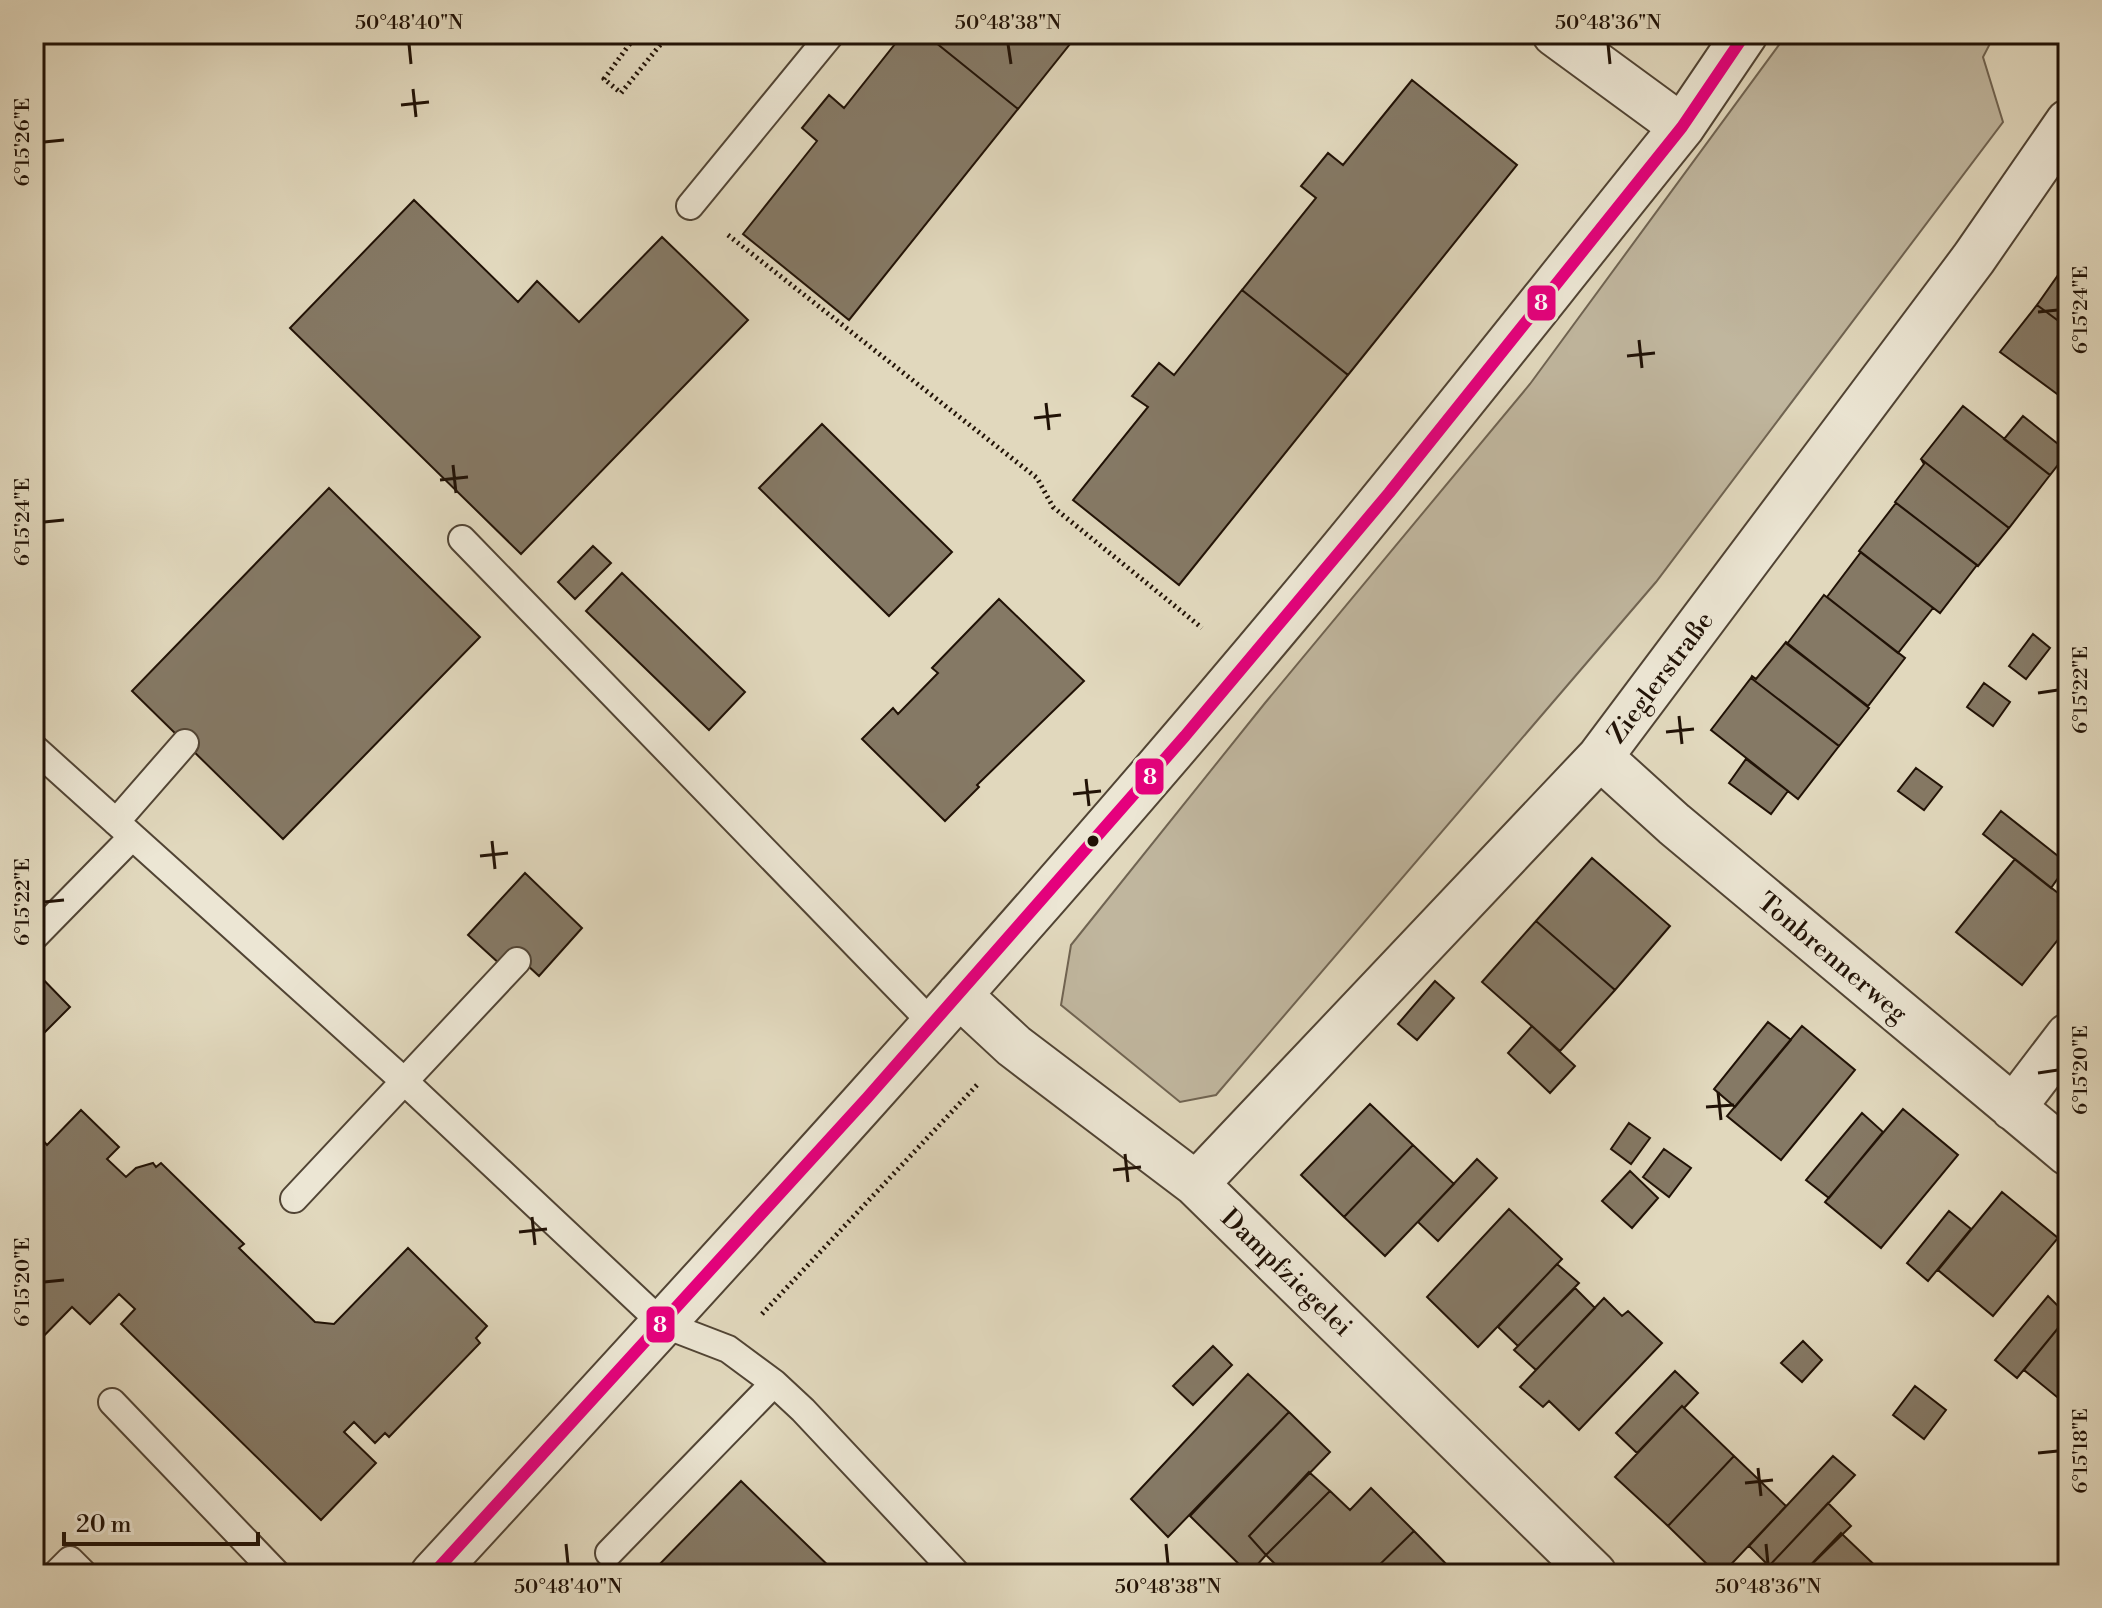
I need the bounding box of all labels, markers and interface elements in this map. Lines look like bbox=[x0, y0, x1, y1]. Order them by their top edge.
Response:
text: 50°48'40"N bbox=[355, 11, 463, 36]
text: 50°48'38"N bbox=[955, 11, 1061, 36]
text: 50°48'36"N bbox=[1555, 11, 1661, 36]
text: 6°15'26"E bbox=[11, 98, 36, 186]
text: 6°15'24"E bbox=[2069, 266, 2094, 354]
line badge: 8 bbox=[1526, 284, 1557, 322]
text: 8 bbox=[1534, 290, 1548, 317]
text: 6°15'24"E bbox=[11, 478, 36, 566]
street label: Zieglerstraße bbox=[1601, 605, 1721, 750]
text: 6°15'22"E bbox=[2069, 646, 2094, 734]
line badge: 8 bbox=[1134, 757, 1165, 796]
text: 8 bbox=[1143, 764, 1157, 791]
unlabelled marker bbox=[1085, 833, 1101, 849]
text: 6°15'22"E bbox=[11, 858, 36, 946]
street label: Tonbrennerweg bbox=[1751, 886, 1914, 1030]
text: 6°15'20"E bbox=[2069, 1025, 2094, 1115]
street label: Dampfziegelei bbox=[1214, 1202, 1359, 1343]
text: 6°15'20"E bbox=[11, 1237, 36, 1327]
line badge: 8 bbox=[645, 1305, 676, 1344]
text: 8 bbox=[653, 1312, 667, 1339]
text: 6°15'18"E bbox=[2069, 1408, 2094, 1494]
scale bar bbox=[64, 1496, 258, 1546]
text: 20 m bbox=[76, 1510, 132, 1540]
text: 50°48'40"N bbox=[514, 1575, 622, 1600]
text: 50°48'38"N bbox=[1115, 1575, 1221, 1600]
text: 50°48'36"N bbox=[1715, 1575, 1821, 1600]

